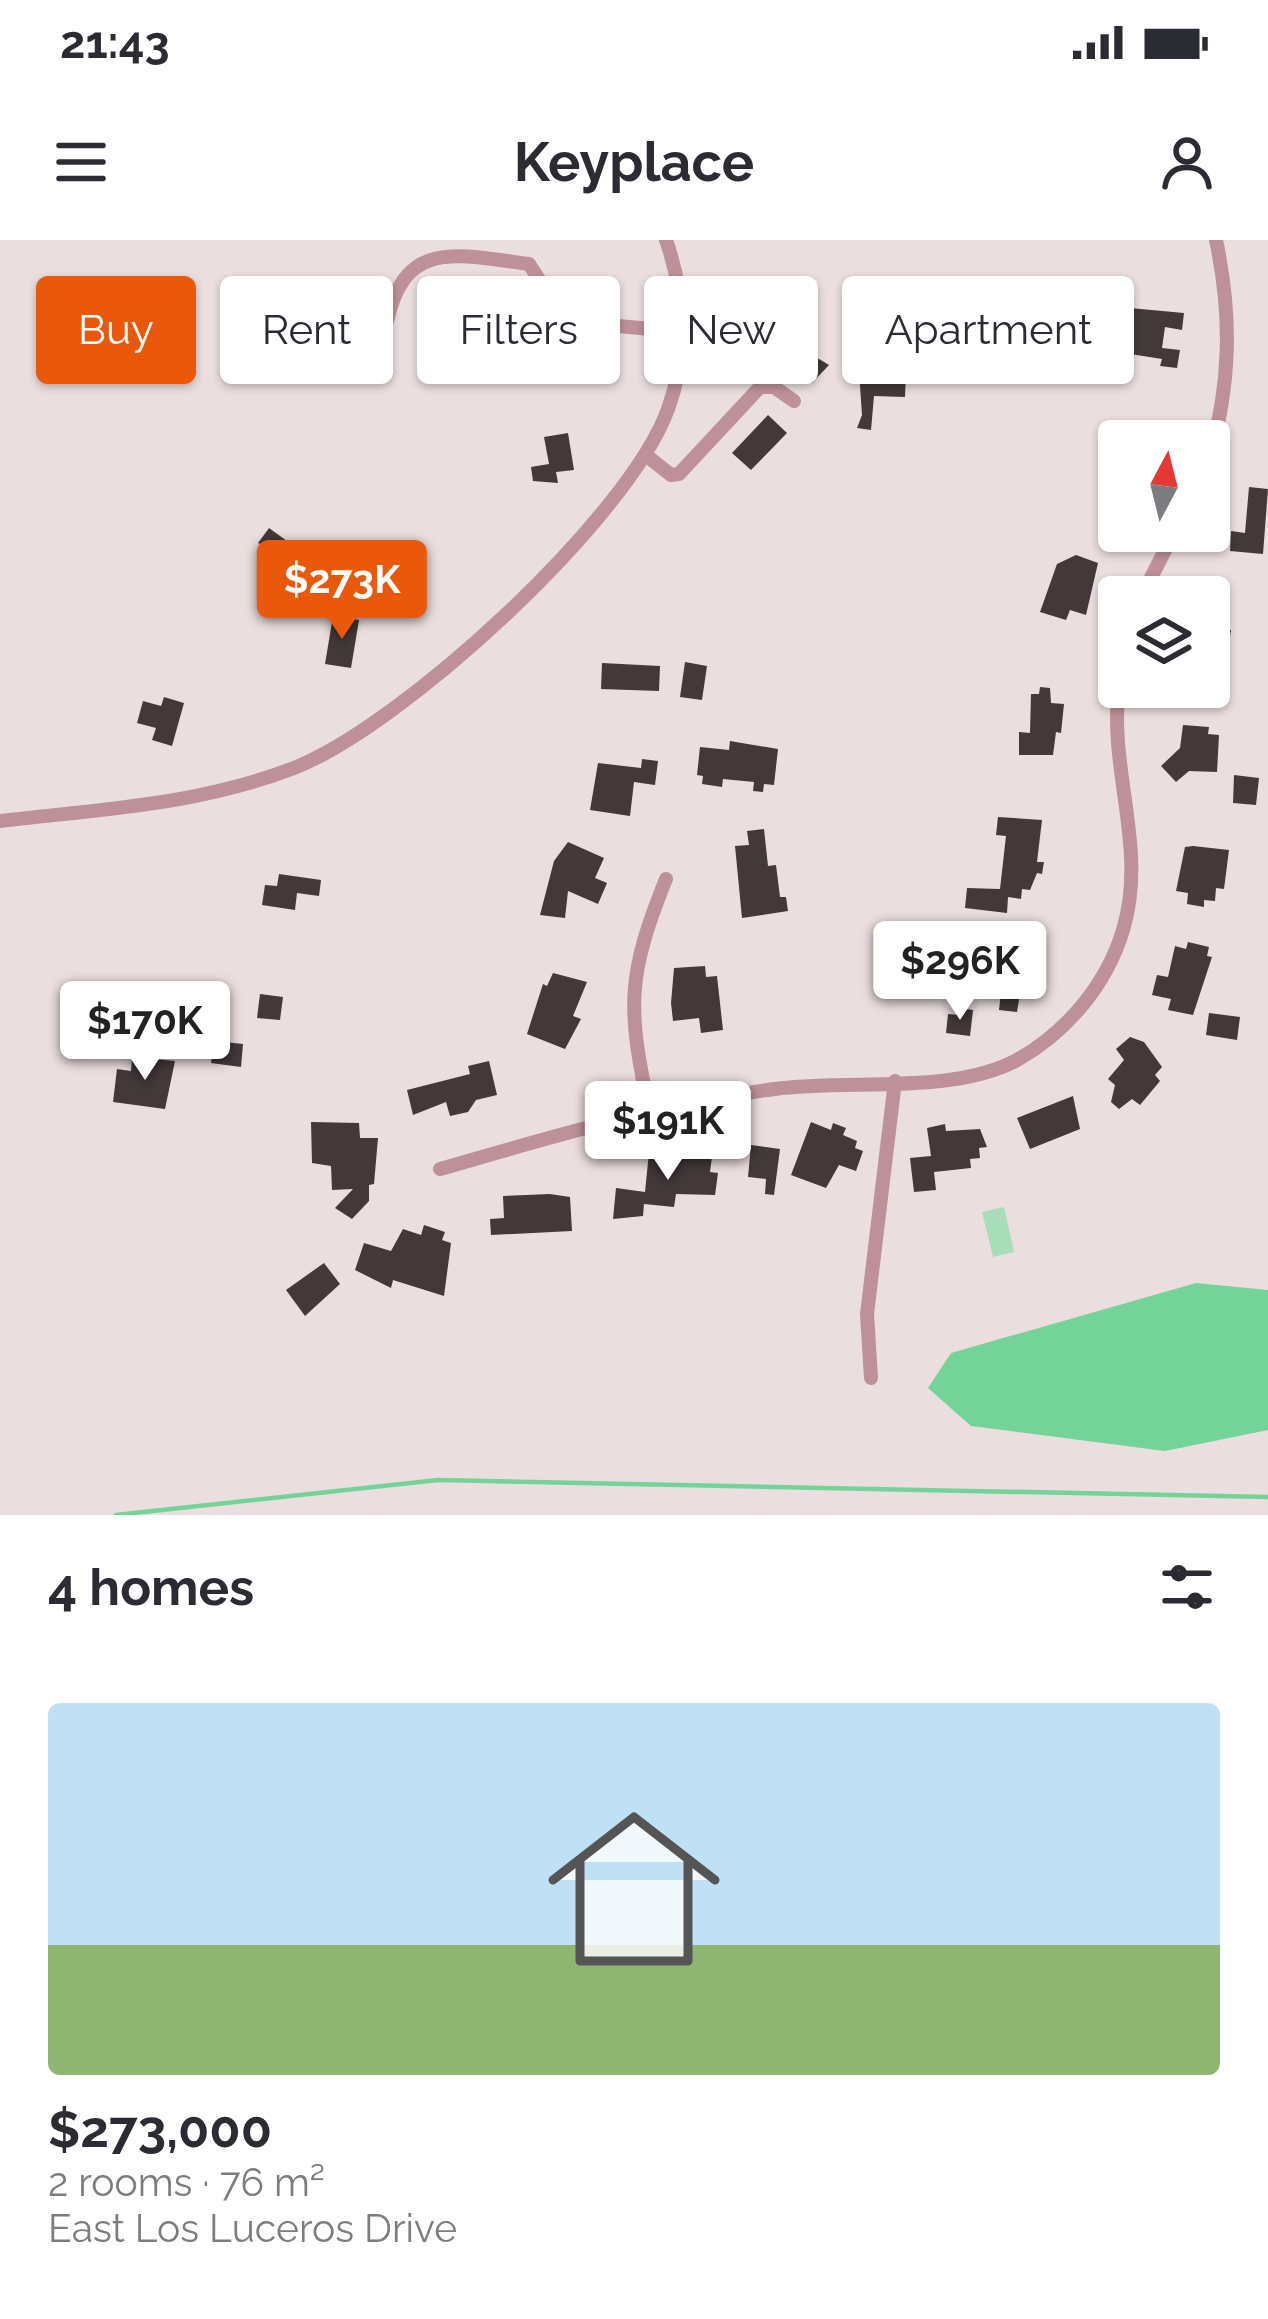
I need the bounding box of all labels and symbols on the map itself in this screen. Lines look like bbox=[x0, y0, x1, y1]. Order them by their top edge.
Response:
north arrow bbox=[1098, 420, 1230, 552]
pin: $273K bbox=[258, 540, 426, 642]
pin: $296K bbox=[876, 921, 1044, 1023]
pin: $170K bbox=[61, 981, 229, 1083]
pin: $191K bbox=[584, 1081, 752, 1183]

